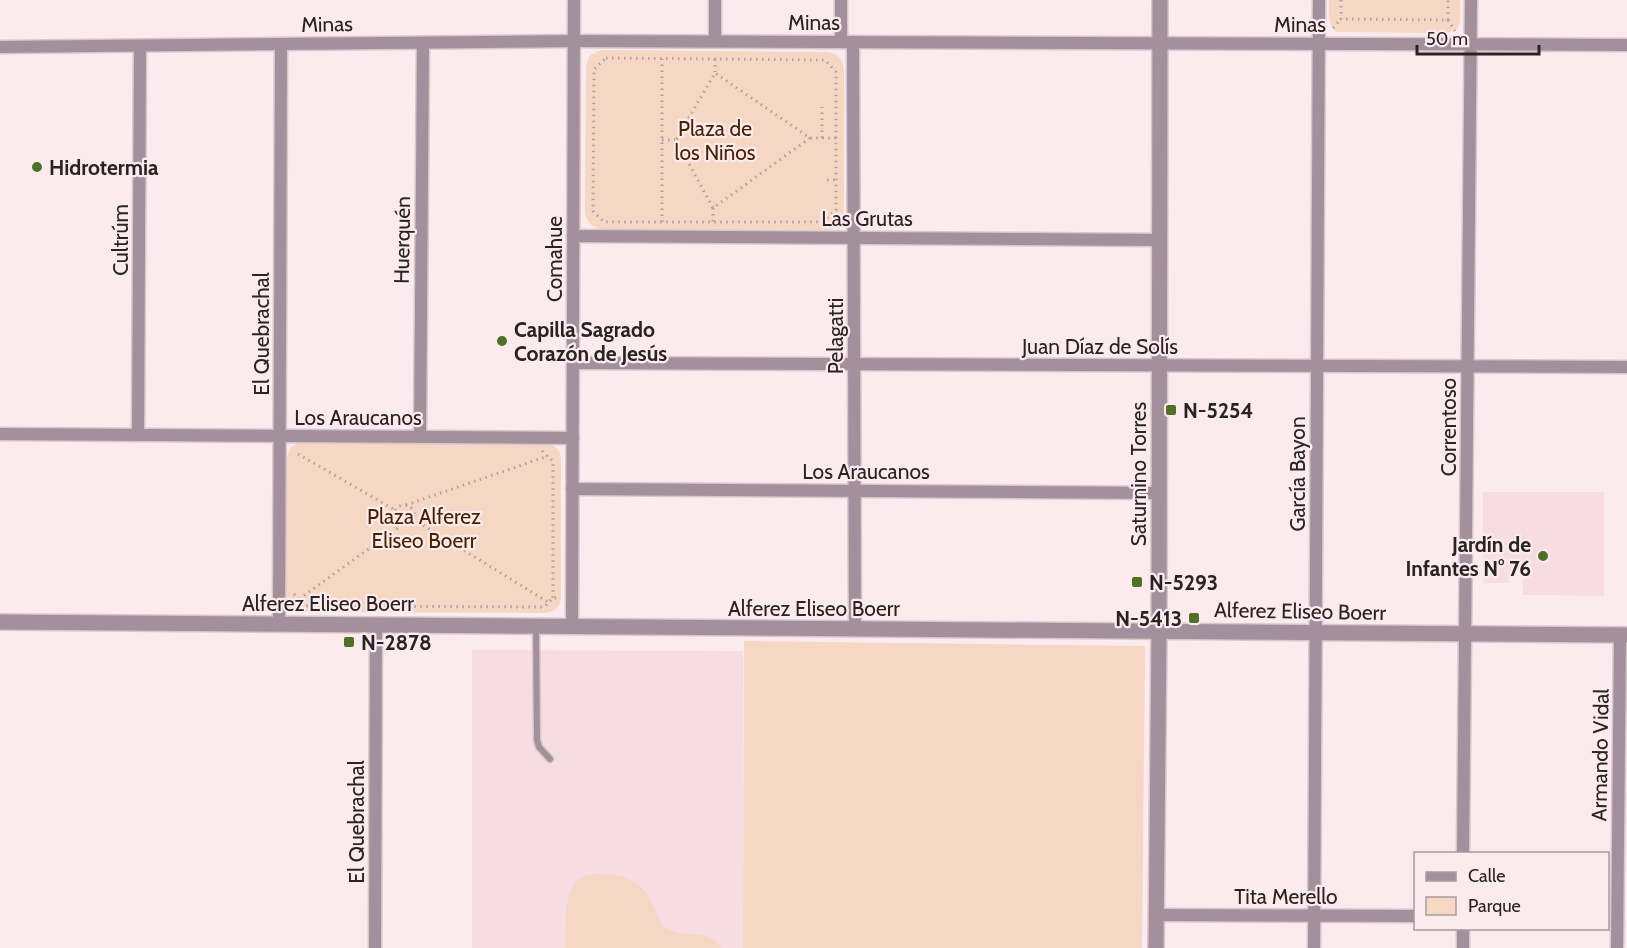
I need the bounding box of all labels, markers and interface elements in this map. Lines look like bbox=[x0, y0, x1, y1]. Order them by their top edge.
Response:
street label: Minas bbox=[788, 10, 840, 35]
street label: Minas bbox=[301, 11, 353, 37]
street label: Minas bbox=[1274, 12, 1326, 37]
scale bar bbox=[1417, 18, 1538, 56]
text: 50 m bbox=[1426, 28, 1468, 50]
park label: Plaza de los Niños bbox=[675, 116, 756, 165]
place label: Hidrotermia bbox=[49, 155, 159, 180]
marker: Hidrotermia bbox=[30, 160, 44, 174]
street label: Huerquén bbox=[389, 196, 415, 284]
street label: Cultrúm bbox=[108, 204, 133, 276]
street label: Las Grutas bbox=[821, 206, 913, 231]
street label: Comahue bbox=[542, 216, 567, 302]
street label: El Quebrachal bbox=[249, 272, 274, 396]
street label: Pelagatti bbox=[823, 298, 848, 374]
place label: Capilla Sagrado Corazón de Jesús bbox=[514, 317, 667, 366]
marker: Capilla Sagrado Corazón de Jesús bbox=[495, 334, 509, 348]
street label: Juan Díaz de Solís bbox=[1021, 334, 1178, 359]
street label: Correntoso bbox=[1436, 378, 1461, 476]
place label: N-5254 bbox=[1183, 398, 1253, 423]
street label: Saturnino Torres bbox=[1126, 401, 1151, 546]
marker: N-5254 bbox=[1164, 403, 1178, 417]
street label: Los Araucanos bbox=[294, 405, 422, 430]
street label: García Bayon bbox=[1285, 416, 1310, 532]
street label: Los Araucanos bbox=[802, 459, 930, 484]
park label: Plaza Alferez Eliseo Boerr bbox=[367, 504, 481, 553]
place label: Jardín de Infantes N° 76 bbox=[1405, 532, 1531, 581]
marker: Jardín de Infantes N° 76 bbox=[1536, 549, 1550, 563]
place label: N-5293 bbox=[1149, 570, 1218, 595]
marker: N-5293 bbox=[1130, 575, 1144, 589]
street label: Alferez Eliseo Boerr bbox=[242, 591, 414, 616]
street label: Alferez Eliseo Boerr bbox=[728, 596, 900, 621]
street label: Alferez Eliseo Boerr bbox=[1214, 597, 1386, 625]
place label: N-5413 bbox=[1115, 606, 1182, 631]
marker: N-5413 bbox=[1187, 611, 1201, 625]
place label: N-2878 bbox=[361, 630, 432, 655]
marker: N-2878 bbox=[342, 635, 356, 649]
street label: Armando Vidal bbox=[1586, 688, 1614, 822]
street label: El Quebrachal bbox=[344, 760, 369, 884]
legend bbox=[1414, 852, 1609, 930]
text: Calle bbox=[1468, 865, 1505, 887]
street label: Tita Merello bbox=[1234, 884, 1338, 909]
text: Parque bbox=[1468, 895, 1521, 917]

